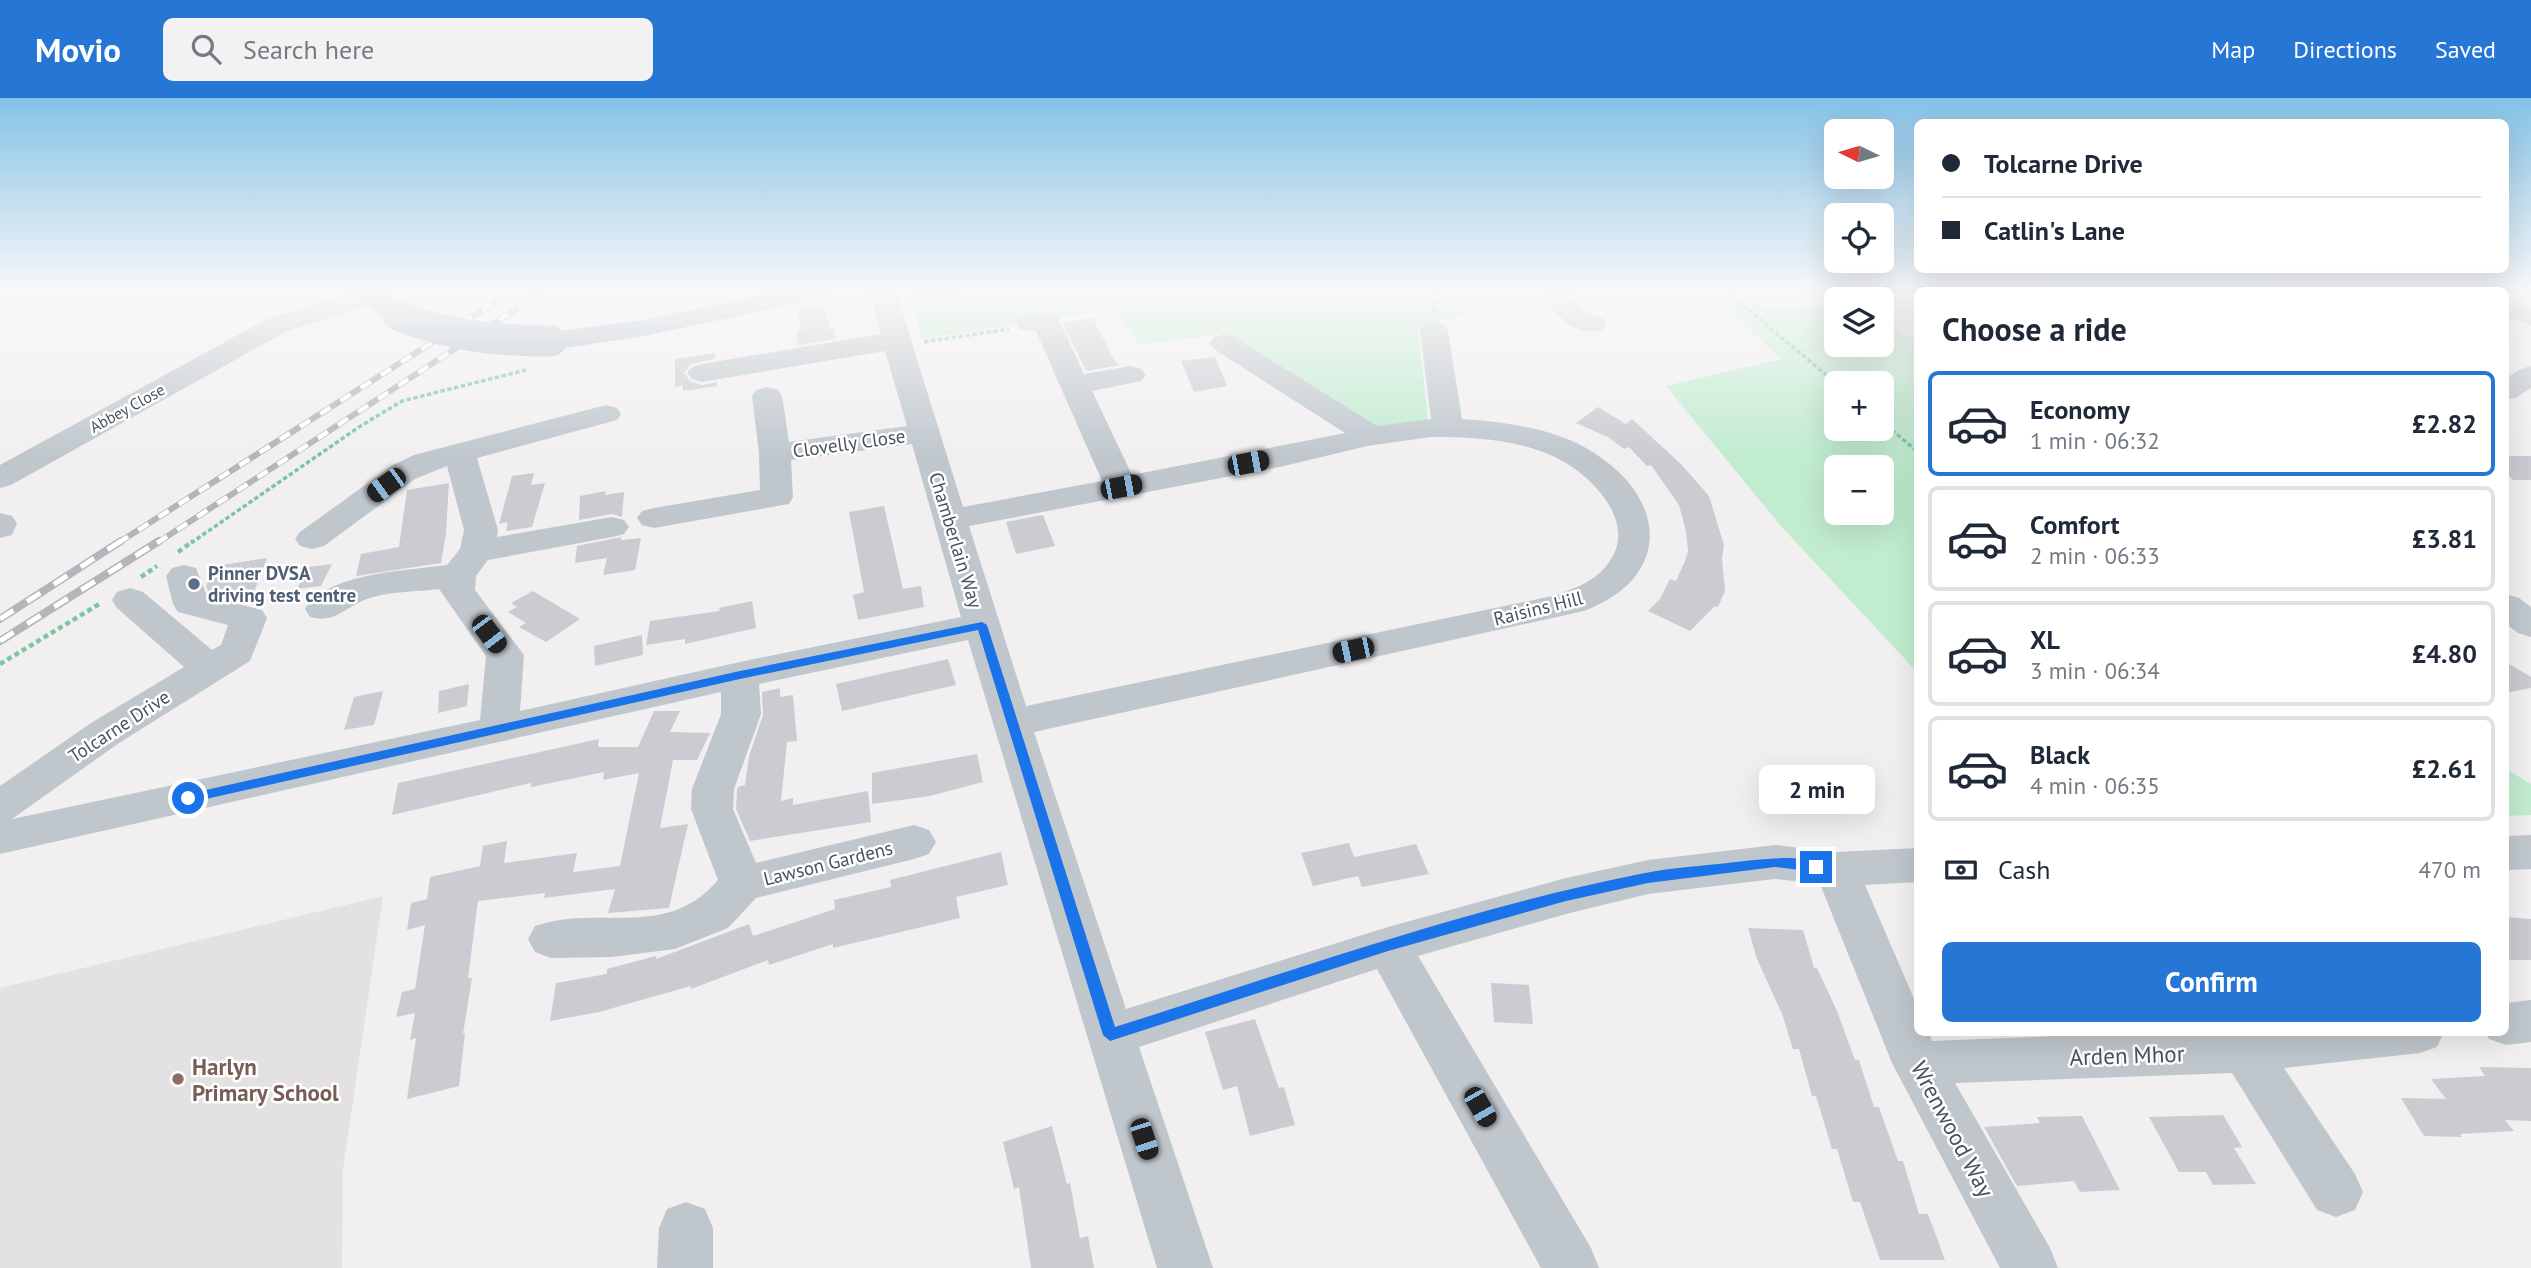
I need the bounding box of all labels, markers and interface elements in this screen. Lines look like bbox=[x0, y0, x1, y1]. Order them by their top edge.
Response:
search box bbox=[163, 18, 653, 81]
text: Movio bbox=[35, 28, 121, 71]
icon: search bbox=[187, 30, 225, 68]
text: Search here bbox=[243, 33, 374, 66]
text: Map bbox=[2211, 34, 2255, 65]
text: Directions bbox=[2293, 34, 2397, 65]
text: Saved bbox=[2435, 34, 2496, 65]
north arrow bbox=[1824, 119, 1894, 189]
map controls bbox=[1824, 119, 1894, 525]
text: Tolcarne Drive bbox=[1984, 147, 2143, 180]
button: locate bbox=[1824, 203, 1894, 273]
text: Catlin's Lane bbox=[1984, 214, 2125, 247]
button: layers bbox=[1824, 287, 1894, 357]
text: Choose a ride bbox=[1942, 308, 2127, 350]
button: + bbox=[1824, 371, 1894, 441]
street label: Abbey Close bbox=[86, 379, 168, 437]
icon: car bbox=[1946, 392, 2009, 455]
text: Economy bbox=[2030, 393, 2130, 426]
text: £2.82 bbox=[2412, 407, 2477, 440]
street label: Clovelly Close bbox=[791, 423, 907, 463]
text: 1 min · 06:32 bbox=[2030, 426, 2160, 455]
car bbox=[1226, 449, 1271, 477]
button: − bbox=[1824, 455, 1894, 525]
car bbox=[363, 464, 410, 506]
street label: Chamberlain Way bbox=[924, 469, 988, 611]
car bbox=[1099, 473, 1144, 501]
icon: car bbox=[1946, 507, 2009, 570]
text: Comfort bbox=[2030, 508, 2120, 541]
text: £3.81 bbox=[2412, 522, 2477, 555]
text: 2 min · 06:33 bbox=[2030, 541, 2160, 570]
place label: Pinner DVSA driving test centre bbox=[208, 561, 356, 607]
marker: Pinner DVSA driving test centre bbox=[186, 576, 202, 592]
street label: Raisins Hill bbox=[1491, 585, 1586, 631]
car bbox=[468, 611, 511, 657]
icon: car bbox=[1946, 622, 2009, 685]
text: XL bbox=[2030, 623, 2060, 656]
car bbox=[1331, 635, 1376, 665]
text: £4.80 bbox=[2412, 637, 2477, 670]
text: 3 min · 06:34 bbox=[2030, 656, 2160, 685]
street label: Tolcarne Drive bbox=[64, 684, 174, 768]
icon: car bbox=[1946, 737, 2009, 800]
text: Black bbox=[2030, 738, 2090, 771]
text: £2.61 bbox=[2412, 752, 2477, 785]
callout: 2 min bbox=[1758, 766, 1874, 814]
text: 4 min · 06:35 bbox=[2030, 771, 2160, 800]
text: 2 min bbox=[1789, 775, 1845, 804]
route start bbox=[172, 782, 204, 814]
street label: Lawson Gardens bbox=[761, 835, 895, 891]
route end bbox=[1800, 851, 1832, 883]
icon: cash bbox=[1942, 851, 1980, 889]
text: Cash bbox=[1998, 853, 2050, 886]
text: 470 m bbox=[2419, 855, 2481, 884]
button: Confirm bbox=[1942, 942, 2481, 1022]
street label: Arden Mhor bbox=[2069, 1038, 2185, 1071]
place label: Harlyn Primary School bbox=[192, 1052, 339, 1107]
street label: Wrenwood Way bbox=[1905, 1056, 2001, 1202]
marker: Harlyn Primary School bbox=[170, 1071, 186, 1087]
car bbox=[1461, 1084, 1500, 1130]
car bbox=[1128, 1116, 1161, 1162]

